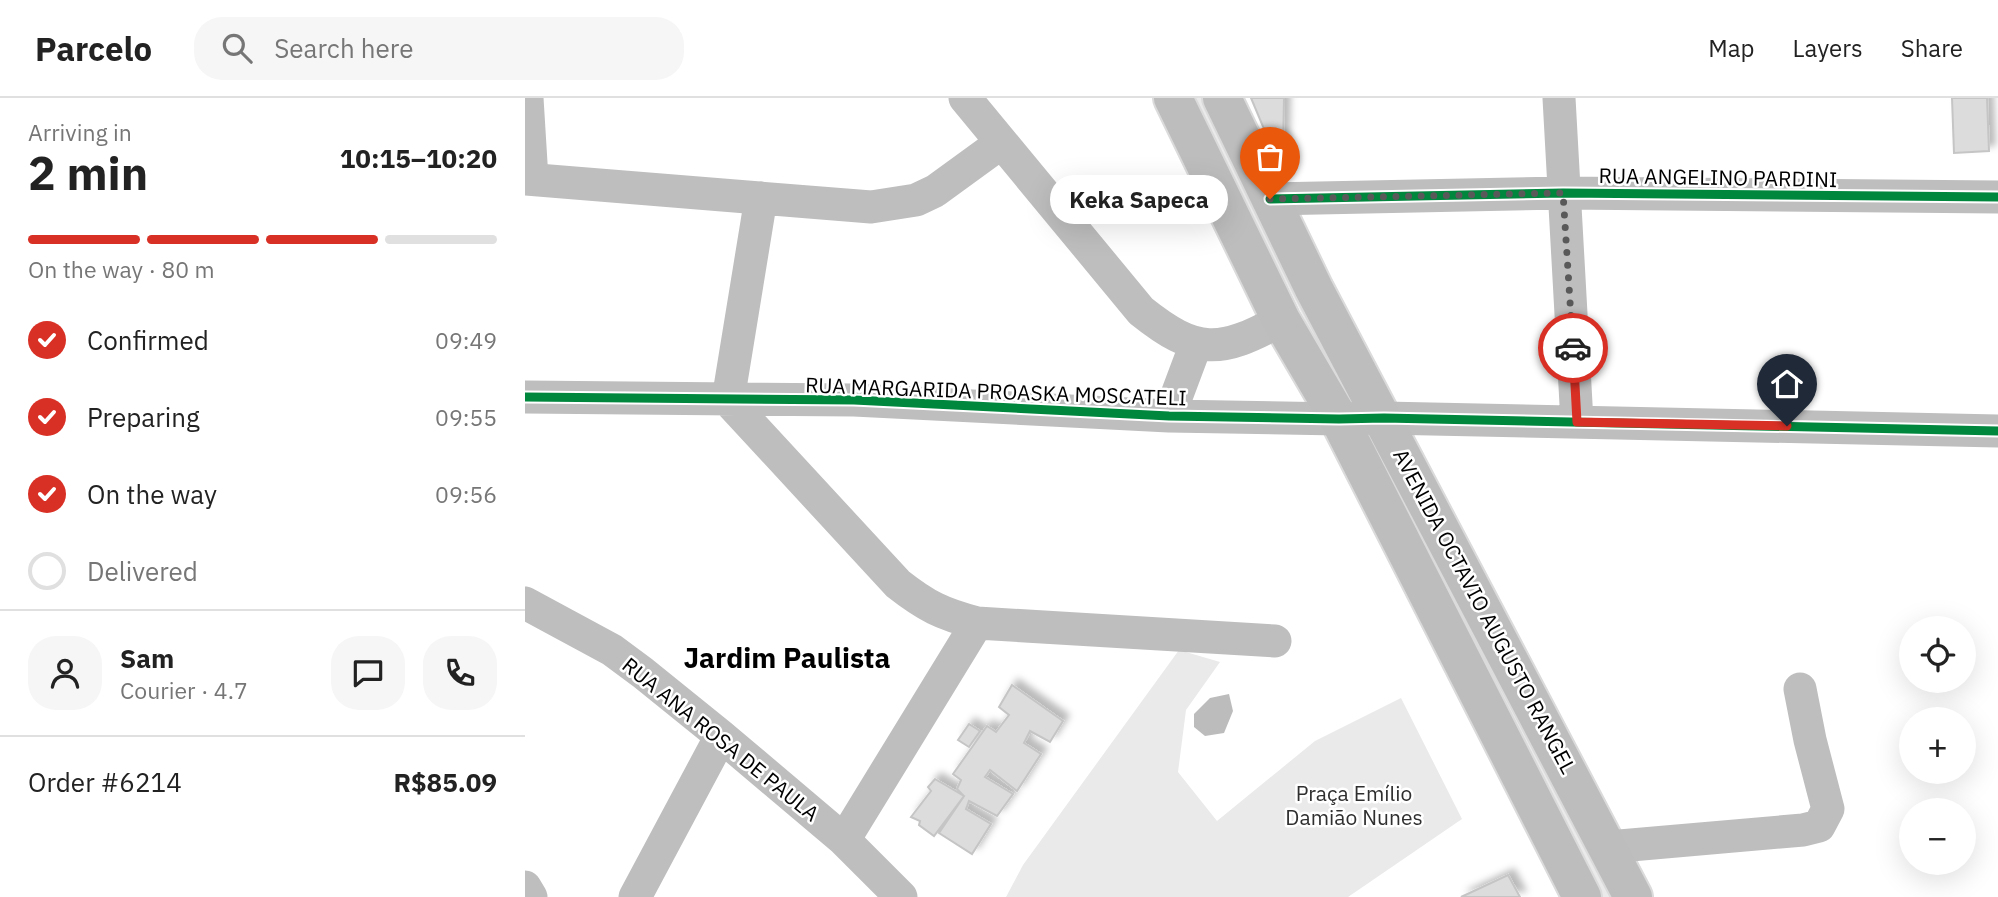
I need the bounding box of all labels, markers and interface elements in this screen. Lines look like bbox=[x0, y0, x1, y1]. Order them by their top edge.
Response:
search box bbox=[194, 17, 684, 80]
text: Parcelo bbox=[35, 27, 152, 70]
icon: search bbox=[218, 29, 256, 67]
text: Search here bbox=[274, 31, 414, 65]
text: Map bbox=[1708, 32, 1755, 64]
text: Layers bbox=[1793, 32, 1863, 64]
text: Share bbox=[1901, 32, 1963, 64]
text: Arriving in bbox=[28, 117, 132, 147]
pin bbox=[1240, 127, 1300, 199]
icon: bag bbox=[1251, 138, 1289, 176]
text: 10:15–10:20 bbox=[340, 141, 497, 175]
text: 2 min bbox=[28, 143, 148, 203]
street label: RUA ANGELINO PARDINI bbox=[1598, 161, 1838, 193]
callout: Keka Sapeca bbox=[1049, 174, 1228, 224]
text: Keka Sapeca bbox=[1069, 184, 1209, 214]
text: On the way · 80 m bbox=[28, 254, 215, 284]
courier bbox=[1538, 313, 1608, 383]
icon: check bbox=[28, 321, 66, 359]
text: Confirmed bbox=[87, 323, 209, 357]
text: 09:49 bbox=[435, 325, 497, 355]
icon: car bbox=[1554, 329, 1592, 367]
pin bbox=[1757, 354, 1817, 426]
icon: home bbox=[1768, 365, 1806, 403]
street label: RUA MARGARIDA PROASKA MOSCATELI bbox=[805, 370, 1187, 412]
icon: check bbox=[28, 398, 66, 436]
text: Preparing bbox=[87, 400, 200, 434]
text: 09:55 bbox=[435, 402, 497, 432]
street label: AVENIDA OCTAVIO AUGUSTO RANGEL bbox=[1387, 444, 1583, 778]
icon: check bbox=[28, 475, 66, 513]
text: On the way bbox=[87, 477, 217, 511]
text: 09:56 bbox=[435, 479, 497, 509]
text: Delivered bbox=[87, 554, 198, 588]
map controls bbox=[1899, 616, 1976, 875]
button: locate bbox=[1899, 616, 1976, 693]
button: person bbox=[28, 636, 102, 710]
button: chat bbox=[331, 636, 405, 710]
button: phone bbox=[423, 636, 497, 710]
district label: Jardim Paulista bbox=[683, 639, 891, 676]
text: Sam bbox=[120, 641, 174, 675]
street label: RUA ANA ROSA DE PAULA bbox=[617, 651, 825, 827]
text: Courier · 4.7 bbox=[120, 675, 248, 705]
button: + bbox=[1899, 707, 1976, 784]
text: Order #6214 bbox=[28, 765, 182, 799]
text: R$85.09 bbox=[393, 765, 497, 799]
park label: Praça Emílio Damião Nunes bbox=[1285, 779, 1423, 831]
button: − bbox=[1899, 798, 1976, 875]

